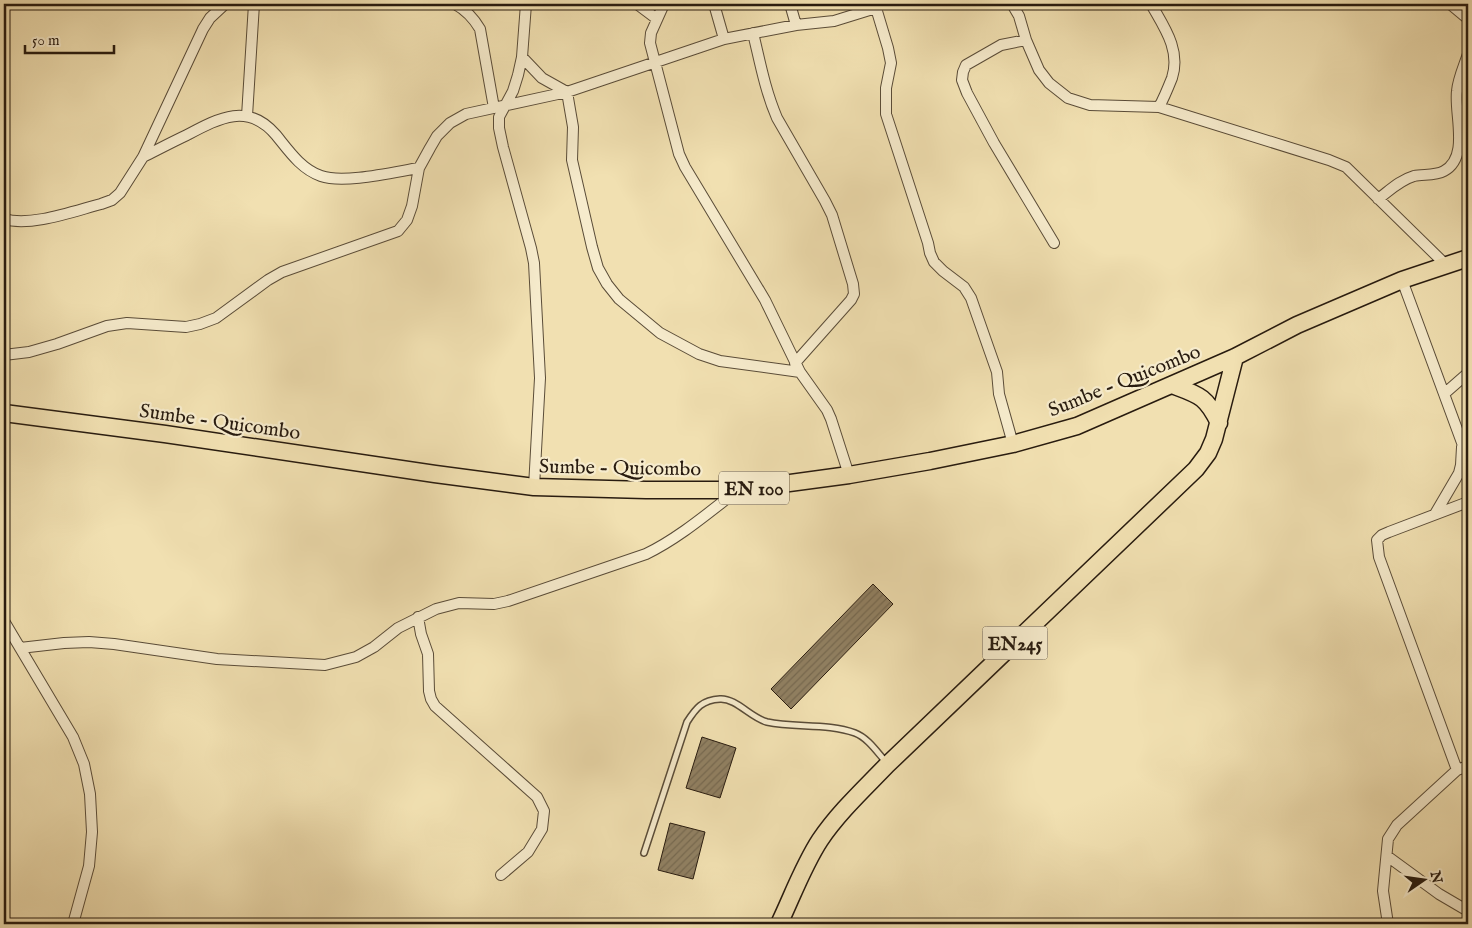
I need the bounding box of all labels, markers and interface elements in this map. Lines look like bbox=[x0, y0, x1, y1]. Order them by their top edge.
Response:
scale bar bbox=[25, 22, 114, 54]
text: 50 m bbox=[32, 31, 60, 50]
street label: Sumbe - Quicombo bbox=[1045, 339, 1205, 423]
street label: Sumbe - Quicombo bbox=[138, 399, 302, 446]
street label: Sumbe - Quicombo bbox=[539, 455, 701, 482]
road number: EN 100 bbox=[719, 472, 789, 504]
road number: EN245 bbox=[982, 626, 1048, 660]
north arrow bbox=[1400, 856, 1450, 906]
text: N bbox=[1425, 868, 1446, 885]

